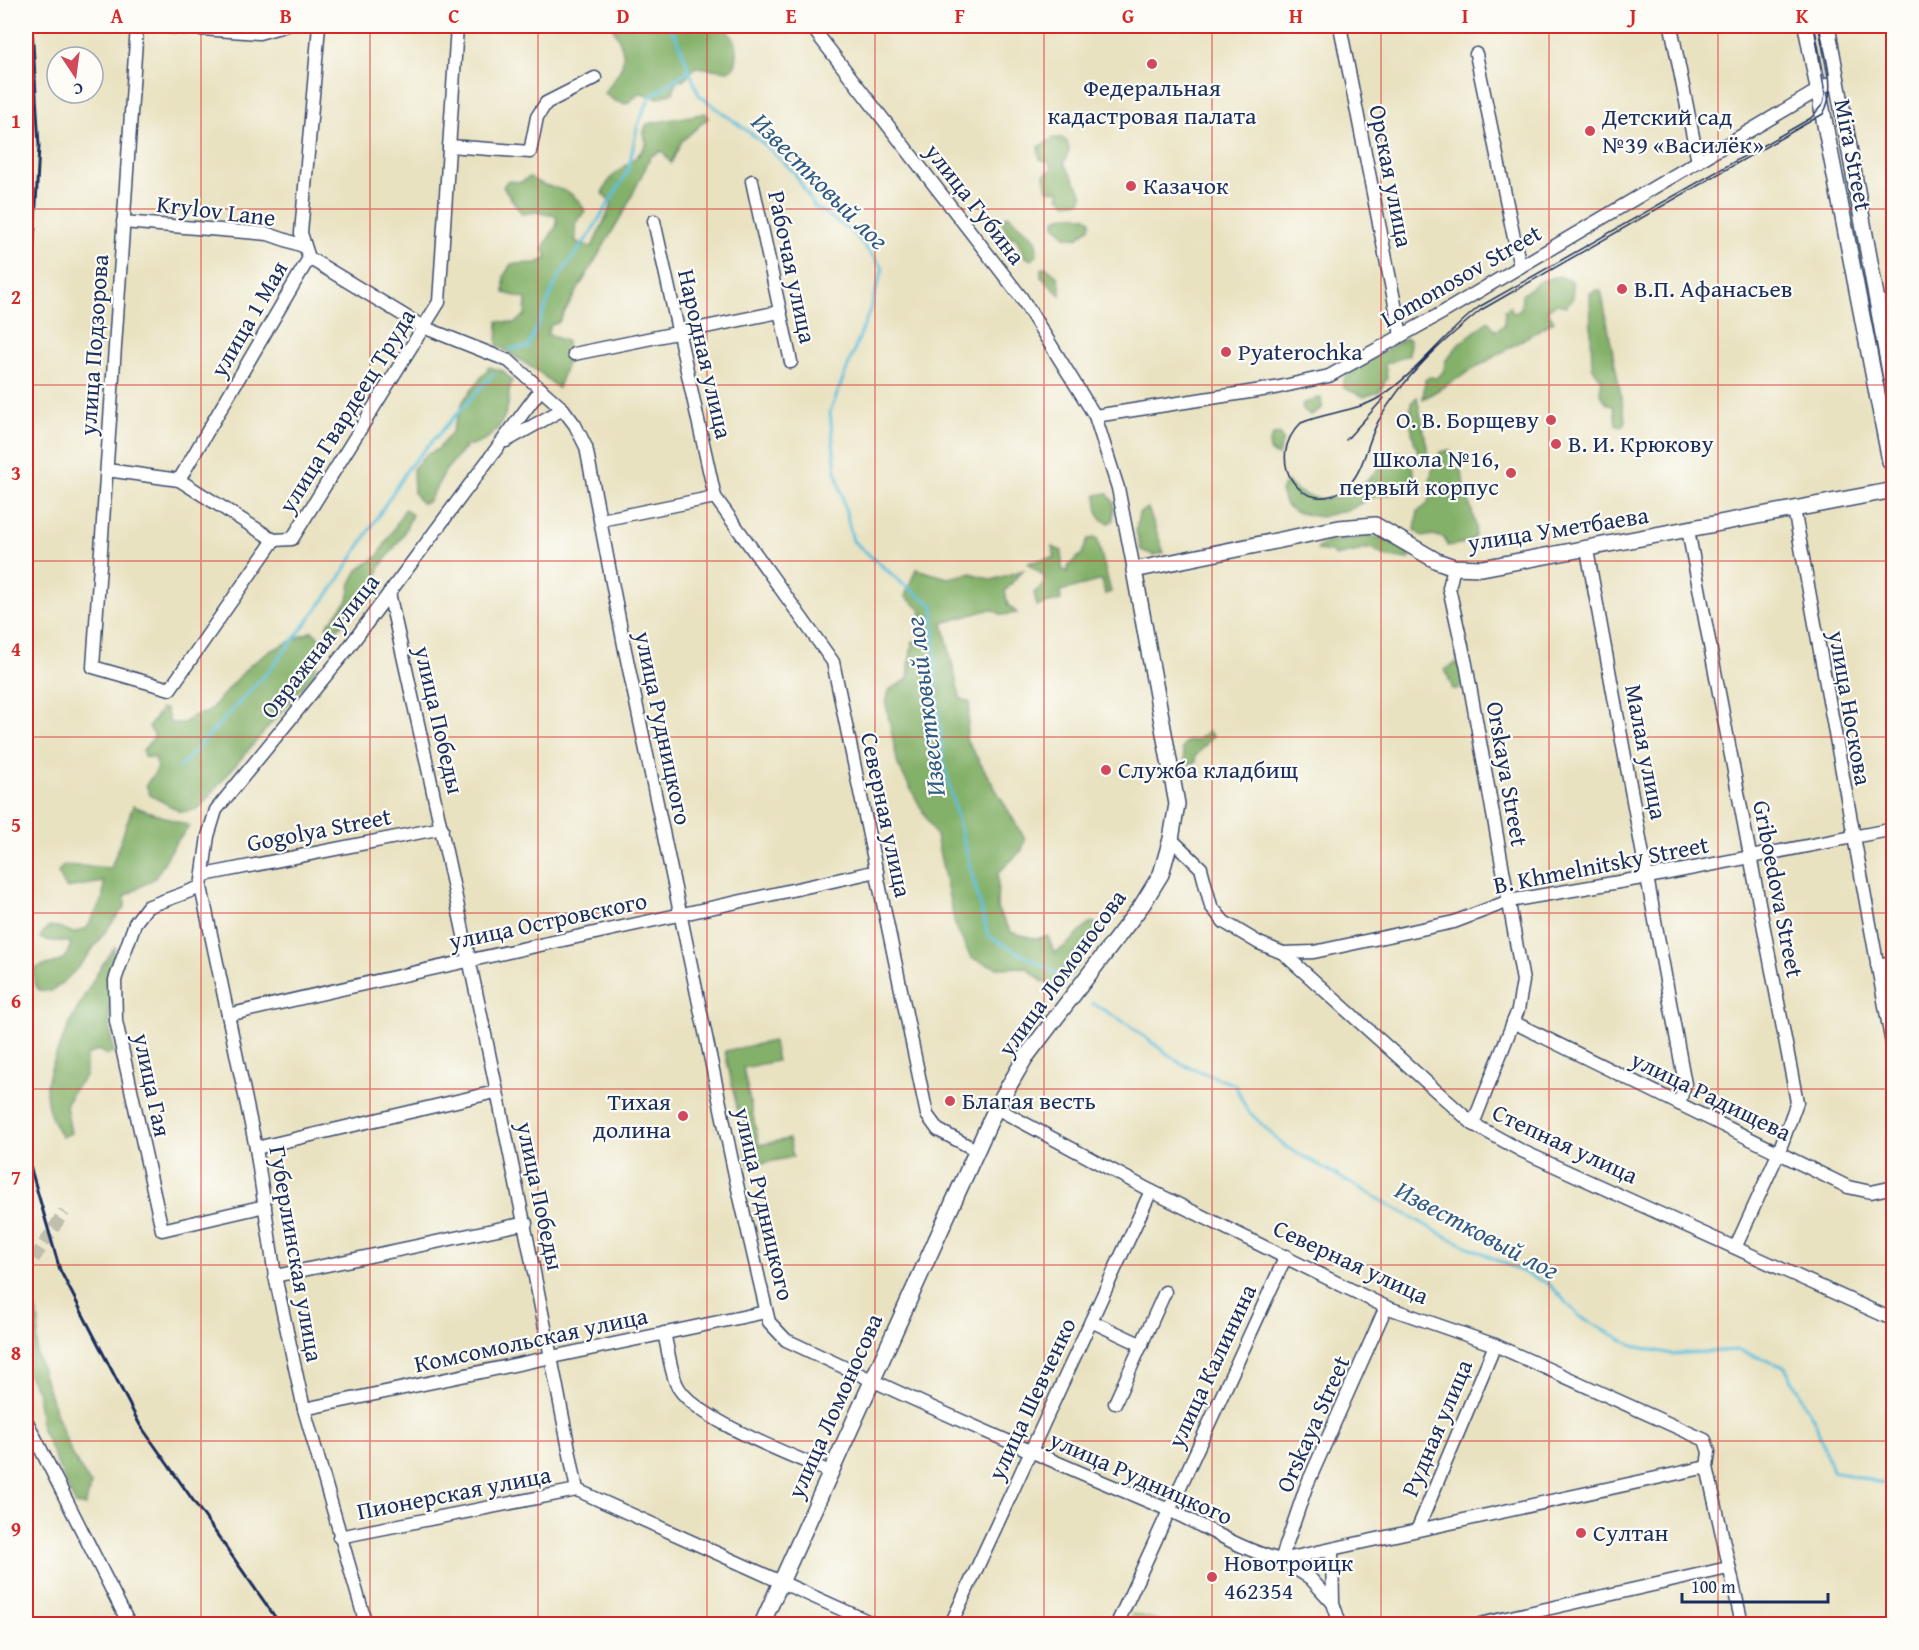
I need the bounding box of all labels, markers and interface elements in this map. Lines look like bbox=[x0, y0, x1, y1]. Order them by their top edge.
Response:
text: A bbox=[111, 1, 124, 30]
text: B bbox=[280, 1, 292, 30]
text: C bbox=[448, 1, 460, 30]
text: D bbox=[616, 1, 630, 30]
text: E bbox=[786, 1, 797, 30]
text: F bbox=[955, 1, 965, 30]
text: G bbox=[1122, 1, 1134, 30]
text: H bbox=[1289, 1, 1303, 30]
text: I bbox=[1462, 1, 1468, 30]
text: J bbox=[1627, 1, 1637, 30]
text: K bbox=[1796, 1, 1809, 30]
north arrow bbox=[45, 45, 105, 105]
marker: Федеральная кадастровая палата bbox=[1145, 57, 1159, 71]
place label: Федеральная кадастровая палата bbox=[1047, 70, 1257, 133]
text: С bbox=[71, 77, 85, 102]
street label: Mira Street bbox=[1825, 96, 1882, 214]
place label: Детский сад №39 «Василёк» bbox=[1601, 99, 1764, 162]
street label: Орская улица bbox=[1361, 102, 1423, 251]
water label: Известковый лог bbox=[743, 103, 898, 259]
text: 1 bbox=[11, 106, 21, 135]
marker: Детский сад №39 «Василёк» bbox=[1583, 124, 1597, 138]
street label: улица Губина bbox=[916, 135, 1034, 272]
place label: Казачок bbox=[1143, 168, 1229, 203]
marker: Казачок bbox=[1124, 179, 1138, 193]
street label: Krylov Lane bbox=[155, 186, 278, 235]
street label: Рабочая улица bbox=[759, 187, 826, 347]
street label: Lomonosov Street bbox=[1374, 215, 1548, 336]
street label: улица Подзорова bbox=[70, 252, 117, 438]
street label: улица 1 Мая bbox=[201, 254, 296, 384]
street label: Народная улица bbox=[669, 266, 742, 443]
place label: В.П. Афанасьев bbox=[1634, 271, 1792, 306]
text: 2 bbox=[11, 282, 21, 311]
marker: В.П. Афанасьев bbox=[1615, 282, 1629, 296]
street label: улица Гвардеец Труда bbox=[269, 301, 424, 521]
place label: Pyaterochka bbox=[1238, 334, 1363, 369]
marker: Pyaterochka bbox=[1219, 345, 1233, 359]
place label: О. В. Борщеву bbox=[1396, 402, 1539, 437]
marker: О. В. Борщеву bbox=[1544, 413, 1558, 427]
place label: В. И. Крюкову bbox=[1568, 426, 1714, 461]
marker: В. И. Крюкову bbox=[1549, 437, 1563, 451]
place label: Школа №16, первый корпус bbox=[1339, 441, 1499, 504]
text: 3 bbox=[11, 458, 21, 487]
marker: Школа №16, первый корпус bbox=[1504, 466, 1518, 480]
street label: улица Уметбаева bbox=[1464, 497, 1651, 560]
street label: Овражная улица bbox=[252, 565, 388, 726]
water label: Известковый лог bbox=[894, 615, 955, 799]
street label: улица Рудницкого bbox=[626, 627, 701, 828]
street label: улица Носкова bbox=[1819, 627, 1881, 789]
text: 4 bbox=[11, 634, 21, 663]
street label: улица Победы bbox=[405, 641, 474, 798]
street label: Малая улица bbox=[1616, 681, 1677, 823]
street label: Orskaya Street bbox=[1478, 699, 1538, 850]
street label: Северная улица bbox=[852, 729, 921, 901]
place label: Служба кладбищ bbox=[1118, 752, 1299, 787]
marker: Служба кладбищ bbox=[1099, 763, 1113, 777]
street label: Griboedova Street bbox=[1744, 797, 1813, 981]
street label: Gogolya Street bbox=[244, 798, 395, 861]
text: 5 bbox=[11, 810, 21, 839]
street label: B. Khmelnitsky Street bbox=[1490, 826, 1712, 903]
street label: улица Ломоносова bbox=[988, 881, 1135, 1064]
street label: улица Островского bbox=[445, 882, 650, 959]
text: 6 bbox=[11, 986, 21, 1015]
street label: улица Гая bbox=[124, 1029, 181, 1140]
street label: улица Радищева bbox=[1624, 1041, 1798, 1150]
place label: Благая весть bbox=[962, 1083, 1096, 1118]
place label: Тихая долина bbox=[593, 1084, 672, 1147]
marker: Благая весть bbox=[943, 1094, 957, 1108]
street label: Степная улица bbox=[1487, 1095, 1644, 1193]
street label: улица Рудницкого bbox=[725, 1103, 804, 1304]
marker: Тихая долина bbox=[676, 1109, 690, 1123]
street label: улица Победы bbox=[507, 1117, 573, 1274]
street label: Губерлинская улица bbox=[260, 1143, 333, 1365]
text: 7 bbox=[11, 1162, 21, 1191]
water label: Известковый лог bbox=[1388, 1170, 1566, 1289]
street label: Северная улица bbox=[1268, 1210, 1435, 1313]
street label: улица Калинина bbox=[1158, 1278, 1265, 1454]
street label: Комсомольская улица bbox=[411, 1298, 651, 1381]
street label: улица Ломоносова bbox=[778, 1307, 891, 1505]
street label: улица Шевченко bbox=[978, 1312, 1085, 1487]
text: 8 bbox=[11, 1338, 21, 1367]
street label: Orskaya Street bbox=[1267, 1349, 1359, 1498]
street label: Рудная улица bbox=[1392, 1353, 1481, 1502]
street label: улица Рудницкого bbox=[1043, 1421, 1238, 1534]
street label: Пионерская улица bbox=[354, 1456, 554, 1528]
text: 9 bbox=[11, 1514, 21, 1543]
place label: Султан bbox=[1593, 1515, 1668, 1550]
marker: Султан bbox=[1574, 1526, 1588, 1540]
place label: Новотроицк 462354 bbox=[1224, 1545, 1354, 1608]
scale bar bbox=[1682, 1566, 1828, 1604]
marker: Новотроицк 462354 bbox=[1205, 1570, 1219, 1584]
text: 100 m bbox=[1691, 1573, 1736, 1600]

